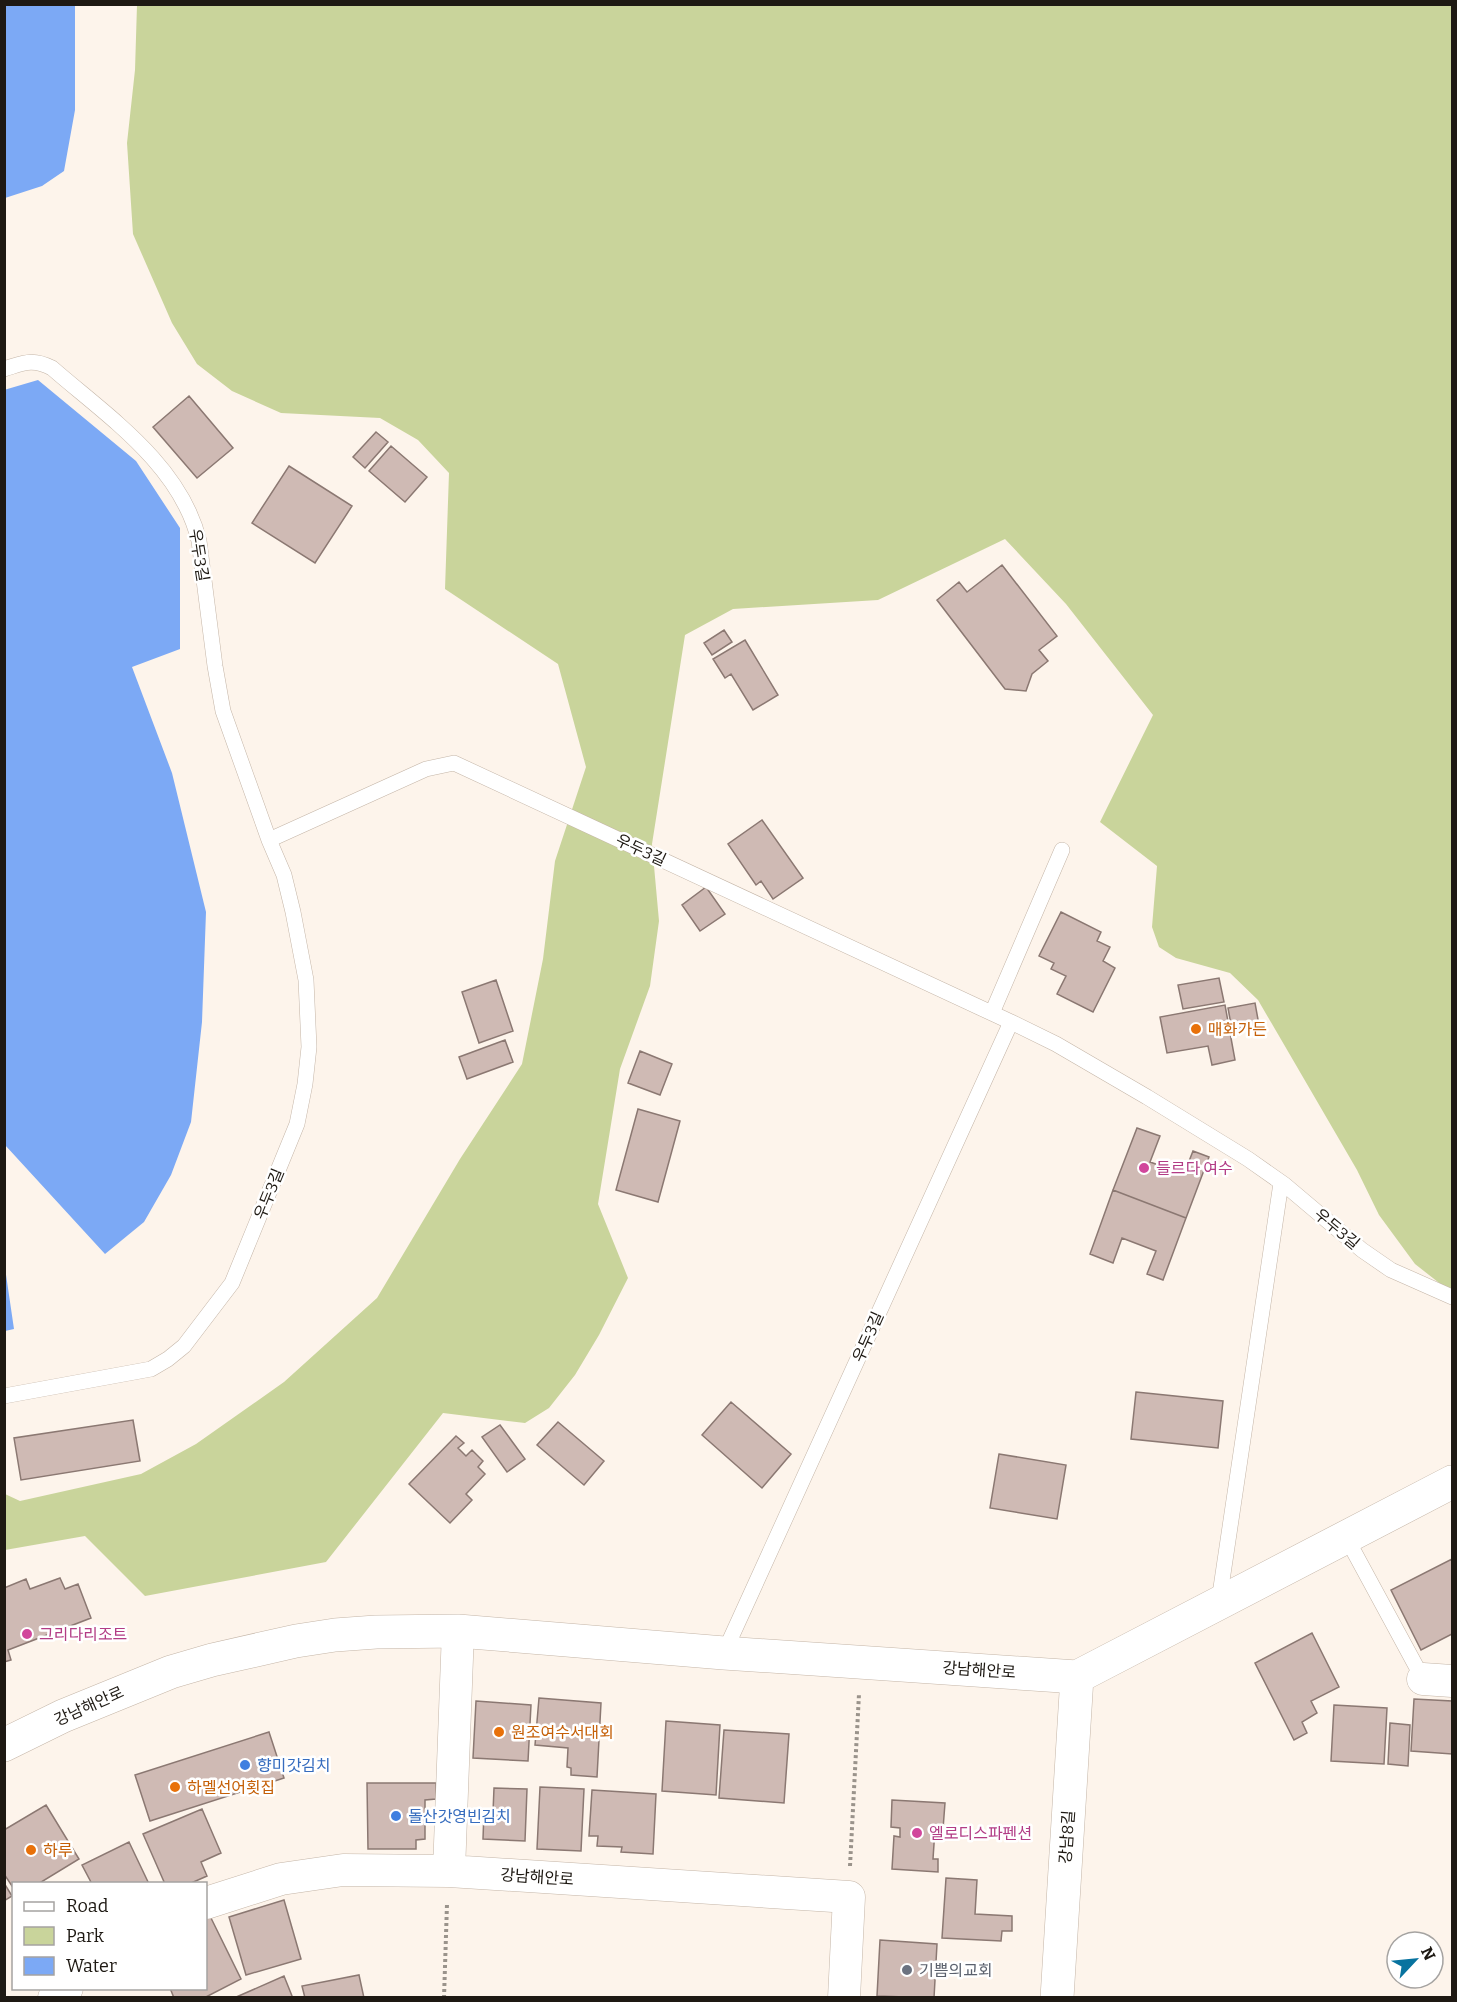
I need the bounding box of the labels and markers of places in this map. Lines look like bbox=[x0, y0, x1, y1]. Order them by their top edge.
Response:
place label: 매화가든 bbox=[1208, 1020, 1267, 1039]
marker: 매화가든 bbox=[1189, 1022, 1203, 1036]
place label: 들르다 여수 bbox=[1156, 1159, 1233, 1178]
marker: 들르다 여수 bbox=[1137, 1161, 1151, 1175]
place label: 그리다리조트 bbox=[39, 1625, 127, 1644]
marker: 그리다리조트 bbox=[20, 1627, 34, 1641]
place label: 원조여수서대회 bbox=[511, 1723, 614, 1742]
marker: 원조여수서대회 bbox=[492, 1725, 506, 1739]
place label: 향미갓김치 bbox=[257, 1756, 331, 1775]
marker: 향미갓김치 bbox=[238, 1758, 252, 1772]
place label: 하멜선어횟집 bbox=[187, 1778, 275, 1797]
marker: 하멜선어횟집 bbox=[168, 1780, 182, 1794]
place label: 돌산갓영빈김치 bbox=[408, 1807, 511, 1826]
marker: 돌산갓영빈김치 bbox=[389, 1809, 403, 1823]
place label: 엘로디스파펜션 bbox=[929, 1824, 1032, 1843]
marker: 엘로디스파펜션 bbox=[910, 1826, 924, 1840]
place label: 하루 bbox=[43, 1841, 73, 1860]
marker: 하루 bbox=[24, 1843, 38, 1857]
place label: 기쁨의교회 bbox=[919, 1961, 993, 1980]
marker: 기쁨의교회 bbox=[900, 1963, 914, 1977]

